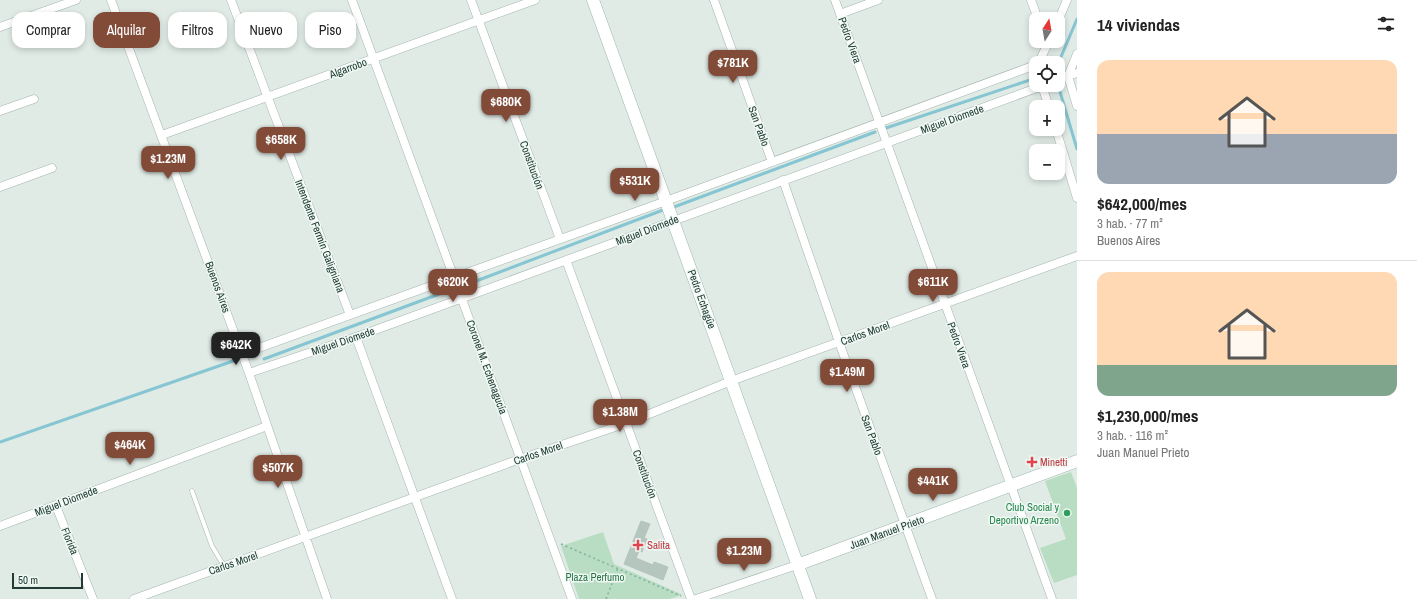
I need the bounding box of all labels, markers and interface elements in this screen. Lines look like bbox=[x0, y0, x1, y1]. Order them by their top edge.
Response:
chip: Comprar bbox=[12, 12, 85, 48]
chip: Alquilar bbox=[93, 12, 160, 48]
chip: Filtros bbox=[168, 12, 227, 48]
chip: Nuevo bbox=[235, 12, 297, 48]
chip: Piso bbox=[305, 12, 356, 48]
north arrow bbox=[1029, 12, 1065, 48]
map controls bbox=[1029, 12, 1065, 180]
text: 14 viviendas bbox=[1097, 13, 1180, 36]
icon: filters bbox=[1375, 13, 1397, 35]
street label: Pedro Viera bbox=[835, 15, 865, 65]
pin: $781K bbox=[705, 50, 761, 84]
text: $781K bbox=[717, 54, 749, 71]
street label: Algarrobo bbox=[326, 55, 369, 82]
button: locate bbox=[1029, 56, 1065, 92]
icon: home bbox=[1211, 86, 1283, 158]
pin: $680K bbox=[478, 89, 534, 123]
text: $680K bbox=[490, 93, 522, 110]
button: + bbox=[1029, 100, 1065, 136]
street label: Miguel Diomede bbox=[919, 101, 985, 137]
street label: San Pablo bbox=[745, 104, 773, 148]
pin: $658K bbox=[253, 127, 309, 161]
text: $658K bbox=[265, 131, 297, 148]
street label: Constitución bbox=[517, 139, 547, 191]
button: − bbox=[1029, 144, 1065, 180]
pin: $1.23M bbox=[135, 146, 201, 180]
text: $1.23M bbox=[150, 150, 186, 167]
pin: $531K bbox=[607, 168, 663, 202]
text: $531K bbox=[619, 172, 651, 189]
street label: Intendente Fermín Galigniana bbox=[292, 178, 348, 294]
text: $642,000/mes bbox=[1097, 192, 1187, 215]
street label: Miguel Diomede bbox=[614, 212, 680, 248]
text: 3 hab. · 77 m² bbox=[1097, 215, 1163, 232]
text: Buenos Aires bbox=[1097, 232, 1160, 249]
street label: Buenos Aires bbox=[202, 259, 234, 315]
street label: Pedro Echagüe bbox=[685, 267, 719, 331]
pin: $620K bbox=[425, 269, 481, 303]
pin: $611K bbox=[905, 269, 961, 303]
text: $620K bbox=[437, 273, 469, 290]
text: $611K bbox=[918, 273, 948, 290]
icon: home bbox=[1211, 298, 1283, 370]
street label: Coronel M. Echenagucía bbox=[463, 318, 511, 416]
street label: Carlos Morel bbox=[839, 318, 891, 348]
street label: Pedro Viera bbox=[944, 320, 974, 370]
street label: Miguel Diomede bbox=[309, 324, 377, 358]
pin: $642K bbox=[208, 332, 264, 366]
text: $642K bbox=[220, 336, 252, 353]
pin: $1.49M bbox=[814, 359, 880, 393]
text: $1.49M bbox=[829, 363, 865, 380]
pin: $1.38M bbox=[587, 399, 653, 433]
text: $1.38M bbox=[602, 403, 638, 420]
text: $1,230,000/mes bbox=[1097, 404, 1199, 427]
street label: San Pablo bbox=[858, 413, 886, 457]
text: 3 hab. · 116 m² bbox=[1097, 427, 1168, 444]
pin: $464K bbox=[102, 432, 158, 466]
text: $464K bbox=[114, 436, 146, 453]
street label: Carlos Morel bbox=[512, 438, 564, 468]
text: Juan Manuel Prieto bbox=[1097, 444, 1189, 461]
street label: Constitución bbox=[630, 448, 660, 500]
pin: $507K bbox=[250, 455, 306, 489]
place label: Minetti bbox=[1040, 455, 1068, 469]
marker: Minetti bbox=[1027, 457, 1037, 467]
text: $507K bbox=[262, 459, 294, 476]
pin: $441K bbox=[905, 468, 961, 502]
text: $441K bbox=[917, 472, 949, 489]
street label: Miguel Diomede bbox=[33, 483, 99, 519]
place label: Club Social y Deportivo Arzeno bbox=[989, 500, 1059, 527]
marker: Club Social y Deportivo Arzeno bbox=[1062, 508, 1072, 518]
street label: Juan Manuel Prieto bbox=[848, 512, 926, 552]
street label: Florida bbox=[58, 525, 82, 557]
place label: Salita bbox=[647, 538, 670, 552]
pin: $1.23M bbox=[711, 538, 777, 572]
marker: Salita bbox=[632, 539, 644, 551]
text: $1.23M bbox=[726, 542, 762, 559]
street label: Carlos Morel bbox=[207, 548, 259, 578]
park label: Plaza Perfumo bbox=[565, 570, 625, 584]
scale bar bbox=[12, 571, 83, 590]
text: 50 m bbox=[18, 573, 38, 587]

